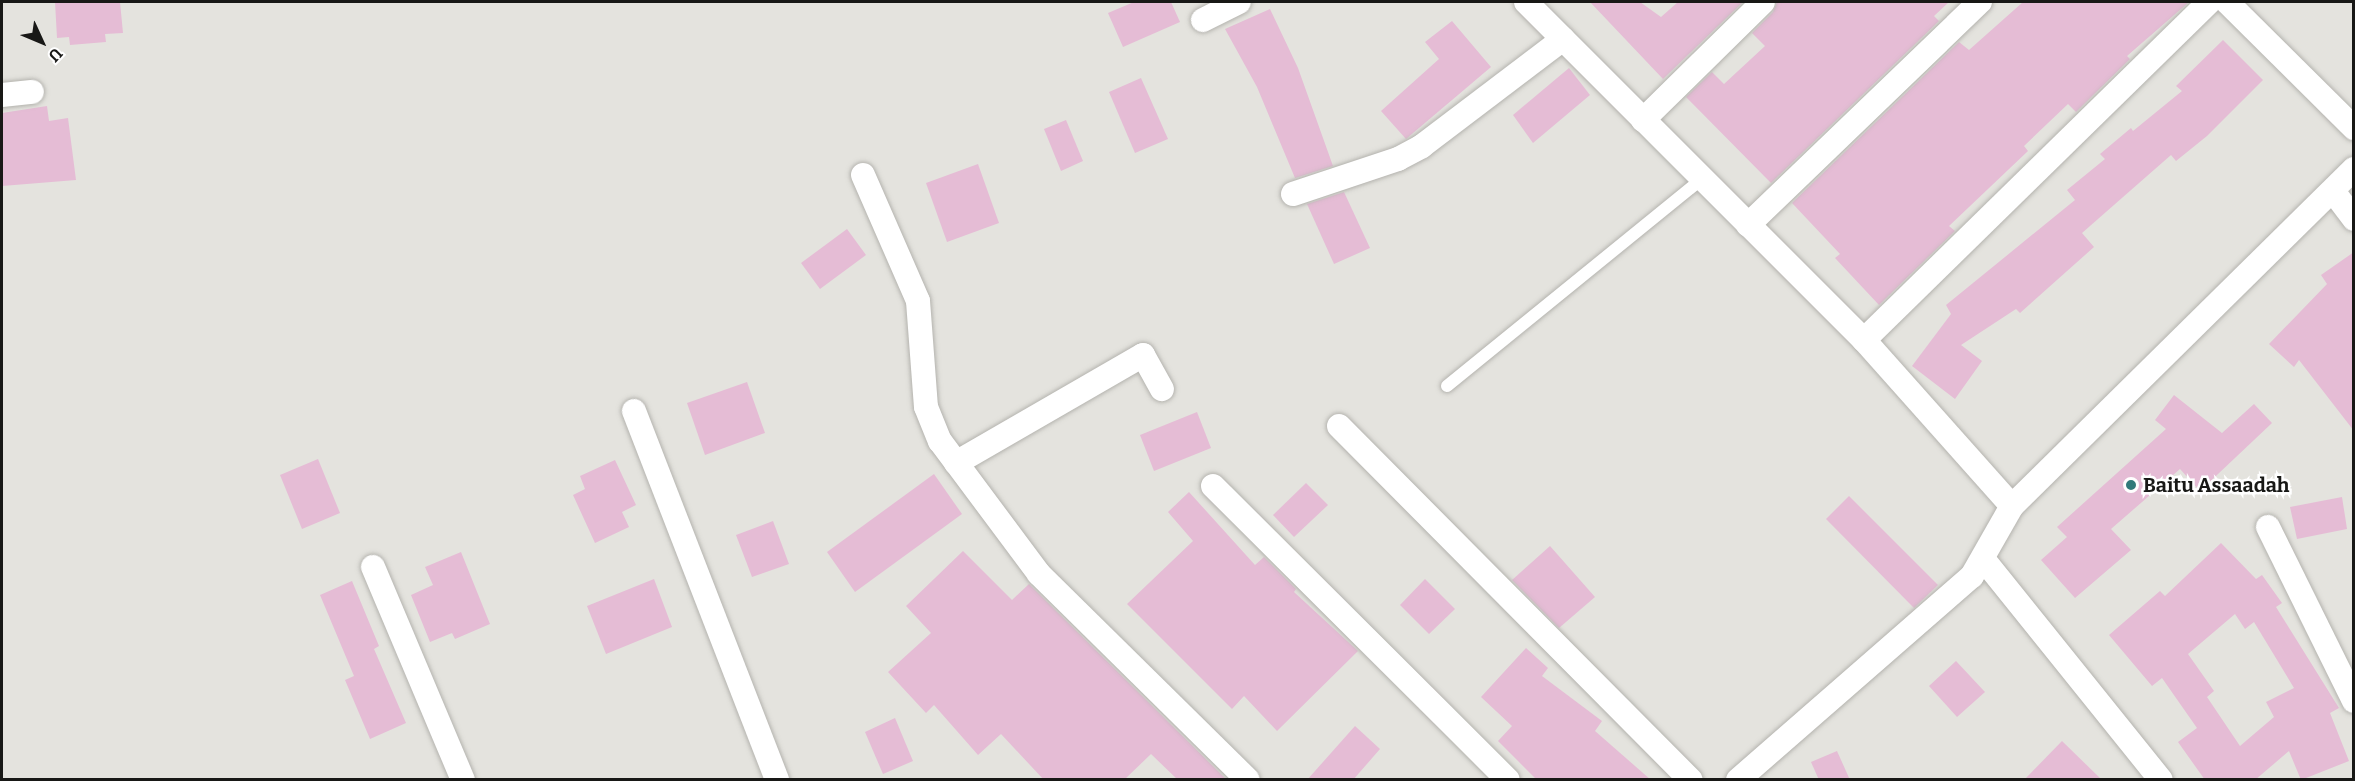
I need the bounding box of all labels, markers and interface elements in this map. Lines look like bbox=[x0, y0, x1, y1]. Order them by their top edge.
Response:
north arrow bbox=[12, 12, 72, 72]
text: U bbox=[44, 44, 66, 66]
place label: Baitu Assaadah bbox=[2143, 473, 2290, 497]
marker: Baitu Assaadah bbox=[2124, 478, 2138, 492]

